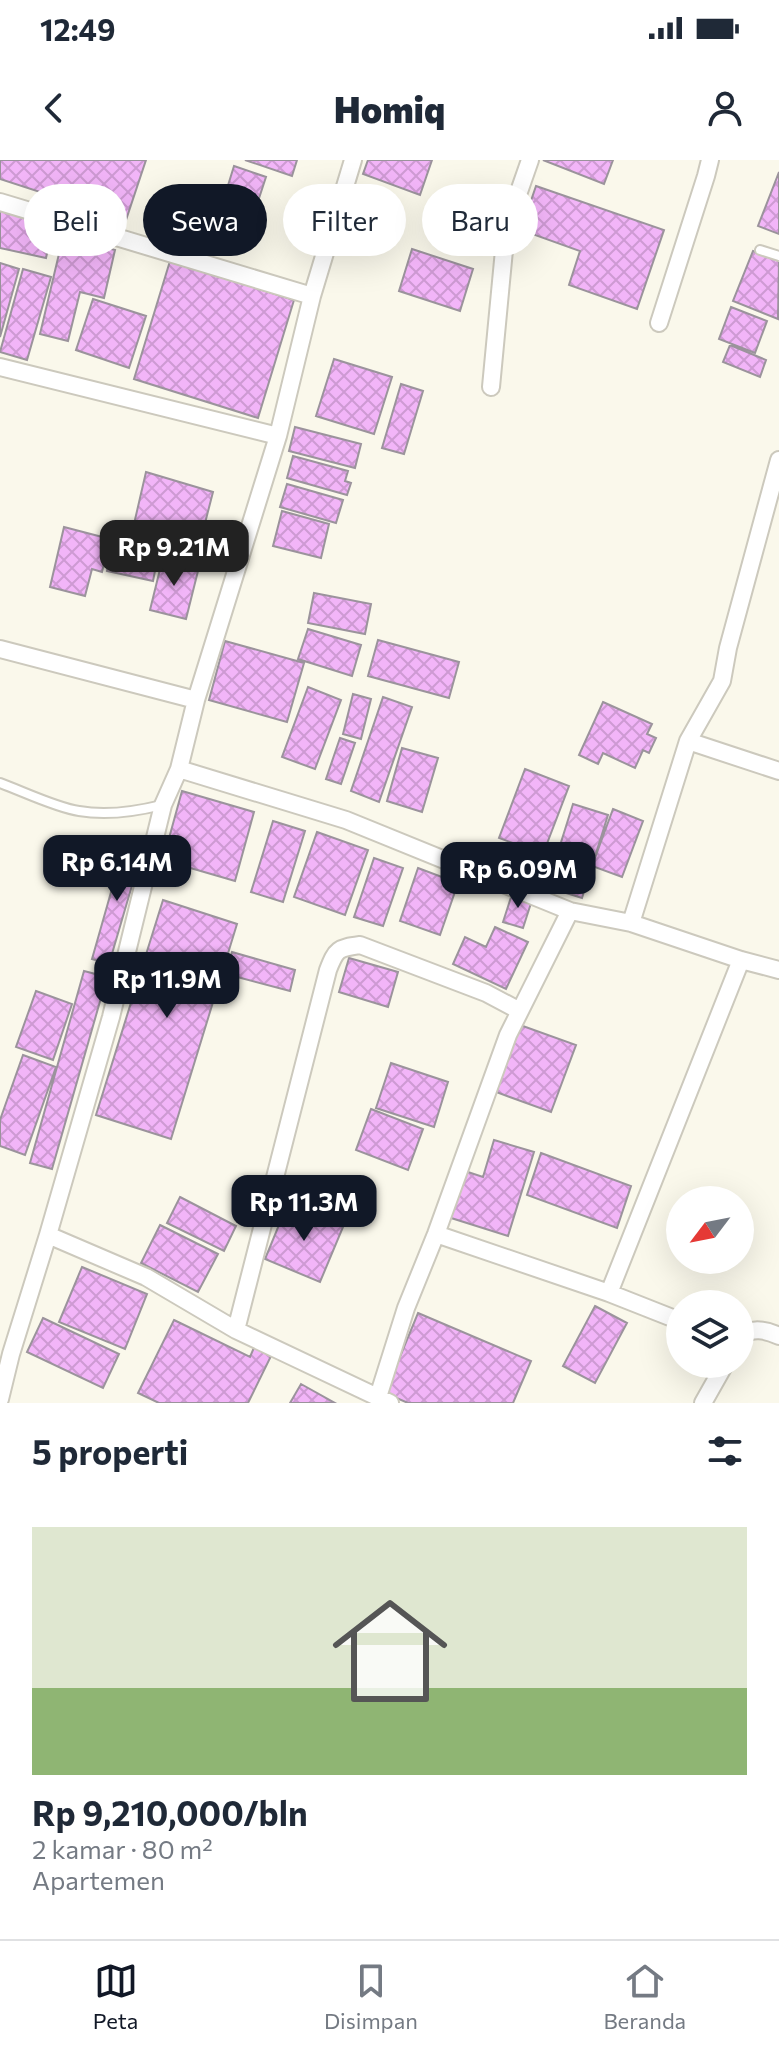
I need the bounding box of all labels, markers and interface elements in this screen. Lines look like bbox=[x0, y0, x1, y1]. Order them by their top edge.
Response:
text: 12:49 bbox=[40, 10, 116, 47]
icon: back bbox=[32, 86, 76, 130]
text: Homiq bbox=[334, 86, 445, 130]
icon: person bbox=[703, 86, 747, 130]
chip: Beli bbox=[24, 184, 127, 256]
chip: Sewa bbox=[143, 184, 267, 256]
chip: Filter bbox=[283, 184, 406, 256]
chip: Baru bbox=[422, 184, 538, 256]
pin: Rp 9.21M bbox=[91, 520, 257, 588]
text: Rp 9.21M bbox=[118, 530, 230, 561]
pin: Rp 6.14M bbox=[34, 835, 200, 903]
pin: Rp 6.09M bbox=[435, 842, 601, 910]
text: Rp 6.14M bbox=[61, 845, 173, 876]
text: Rp 6.09M bbox=[459, 852, 577, 883]
pin: Rp 11.9M bbox=[84, 952, 250, 1020]
text: Rp 11.9M bbox=[112, 962, 222, 993]
pin: Rp 11.3M bbox=[221, 1175, 387, 1243]
text: Rp 11.3M bbox=[250, 1185, 358, 1216]
north arrow bbox=[666, 1186, 754, 1274]
map controls bbox=[666, 1186, 754, 1378]
button: layers bbox=[666, 1290, 754, 1378]
icon: filters bbox=[703, 1429, 747, 1473]
text: 5 properti bbox=[32, 1430, 188, 1472]
icon: home bbox=[318, 1579, 462, 1723]
text: Rp 9,210,000/bln bbox=[32, 1791, 308, 1833]
text: 2 kamar · 80 m² bbox=[32, 1833, 213, 1864]
text: Apartemen bbox=[32, 1864, 165, 1895]
tab: Peta bbox=[93, 1959, 138, 2034]
tab: Disimpan bbox=[324, 1959, 418, 2034]
tab: Beranda bbox=[603, 1959, 686, 2034]

